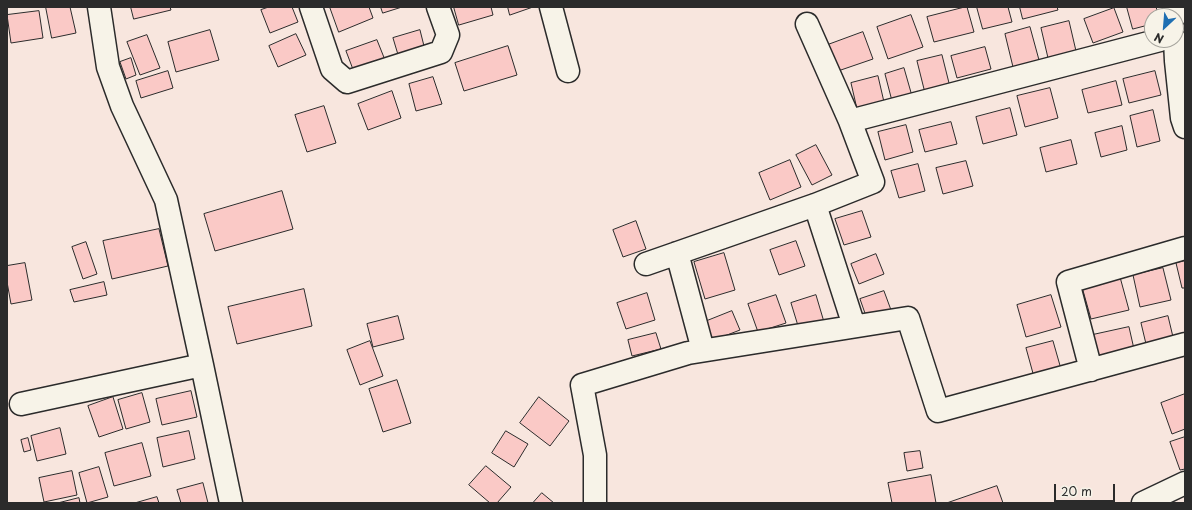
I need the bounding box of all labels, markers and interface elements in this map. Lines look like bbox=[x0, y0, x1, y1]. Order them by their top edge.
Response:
north arrow bbox=[1144, 8, 1184, 48]
text: N bbox=[1151, 29, 1167, 48]
scale bar bbox=[1056, 476, 1117, 502]
text: 20 m bbox=[1061, 482, 1092, 500]

